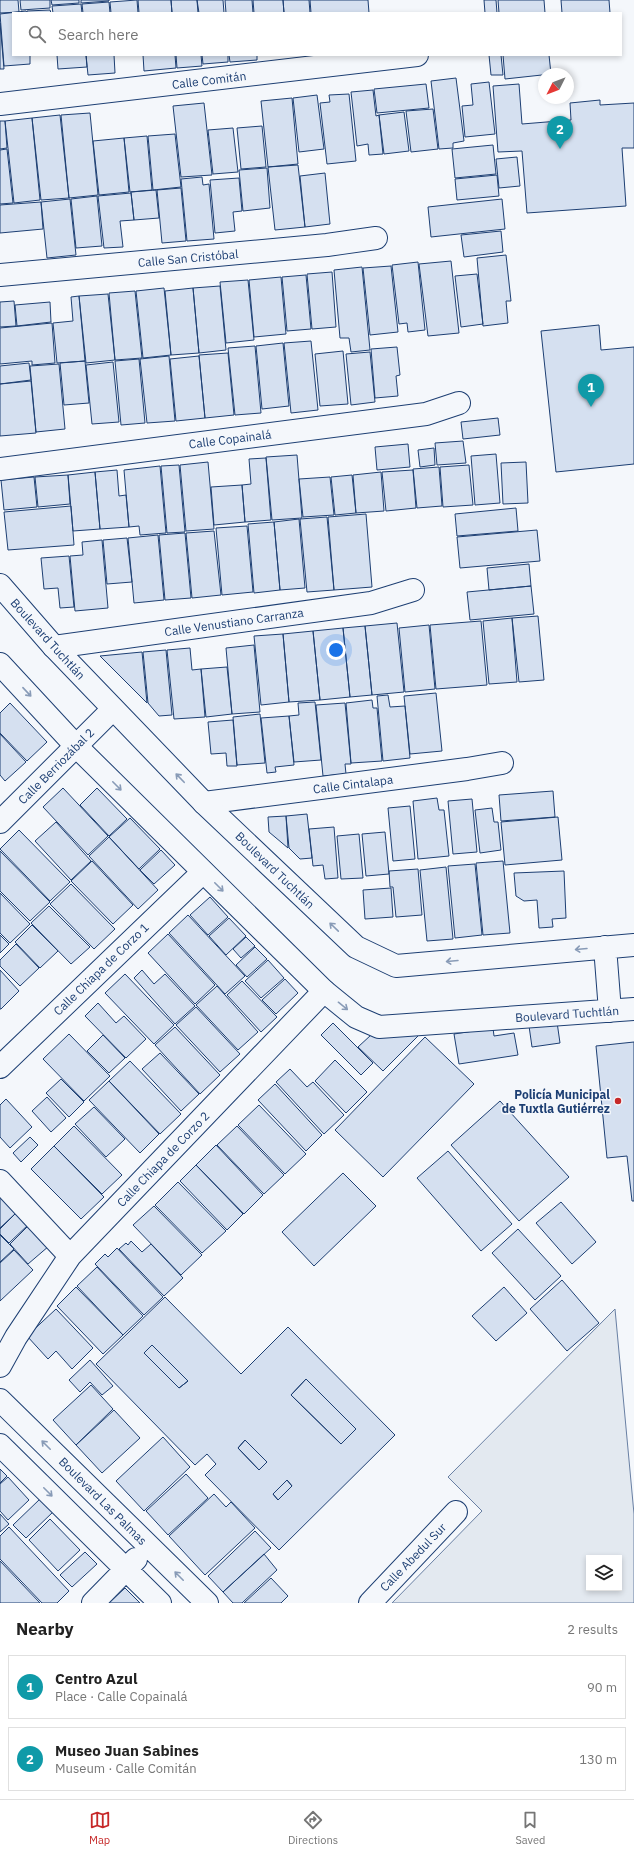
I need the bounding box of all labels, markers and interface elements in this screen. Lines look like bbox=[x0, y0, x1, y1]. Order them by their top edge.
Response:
search box bbox=[12, 12, 622, 56]
icon: search bbox=[26, 23, 48, 45]
text: Search here bbox=[58, 25, 138, 44]
street label: Calle Comitán bbox=[171, 68, 247, 92]
north arrow bbox=[538, 68, 574, 104]
pin: 2 bbox=[547, 116, 573, 149]
street label: Calle San Cristóbal bbox=[137, 246, 239, 270]
pin: 1 bbox=[578, 374, 604, 407]
street label: Calle Copainalá bbox=[188, 426, 273, 452]
street label: Boulevard Tuchtlán bbox=[8, 595, 88, 683]
street label: Calle Venustiano Carranza bbox=[163, 605, 305, 639]
your location bbox=[326, 640, 346, 660]
one-way arrow bbox=[22, 687, 31, 697]
street label: Calle Berriozábal 2 bbox=[15, 725, 97, 807]
street label: Calle Cintalapa bbox=[312, 772, 395, 796]
one-way arrow bbox=[175, 773, 185, 783]
one-way arrow bbox=[112, 781, 122, 791]
street label: Boulevard Tuchtlán bbox=[232, 828, 318, 912]
one-way arrow bbox=[214, 883, 224, 892]
street label: Calle Chiapa de Corzo 1 bbox=[50, 920, 152, 1018]
one-way arrow bbox=[329, 922, 339, 932]
one-way arrow bbox=[575, 945, 588, 953]
one-way arrow bbox=[446, 957, 459, 965]
one-way arrow bbox=[338, 1002, 348, 1011]
street label: Boulevard Tuchtlán bbox=[515, 1003, 619, 1025]
place label: Policía Municipal de Tuxtla Gutiérrez bbox=[502, 1087, 610, 1116]
marker: Policía Municipal de Tuxtla Gutiérrez bbox=[613, 1096, 623, 1106]
street label: Calle Chiapa de Corzo 2 bbox=[114, 1108, 212, 1210]
one-way arrow bbox=[41, 1440, 51, 1450]
street label: Boulevard Las Palmas bbox=[56, 1454, 150, 1548]
one-way arrow bbox=[43, 1487, 53, 1497]
street label: Calle Abedul Sur bbox=[377, 1519, 450, 1594]
map controls bbox=[586, 1555, 622, 1591]
button: layers bbox=[586, 1555, 622, 1591]
one-way arrow bbox=[174, 1571, 184, 1581]
text: Nearby bbox=[16, 1618, 74, 1640]
text: 2 results bbox=[567, 1621, 618, 1638]
text: Centro Azul bbox=[55, 1669, 138, 1688]
text: 1 bbox=[26, 1679, 34, 1696]
text: 90 m bbox=[587, 1679, 617, 1696]
text: Place · Calle Copainalá bbox=[55, 1688, 187, 1705]
text: Museo Juan Sabines bbox=[55, 1741, 199, 1760]
text: 2 bbox=[26, 1751, 34, 1768]
text: 130 m bbox=[579, 1751, 617, 1768]
text: Museum · Calle Comitán bbox=[55, 1760, 197, 1777]
tab: Map bbox=[89, 1809, 111, 1847]
tab: Directions bbox=[288, 1809, 338, 1847]
tab: Saved bbox=[515, 1809, 545, 1847]

